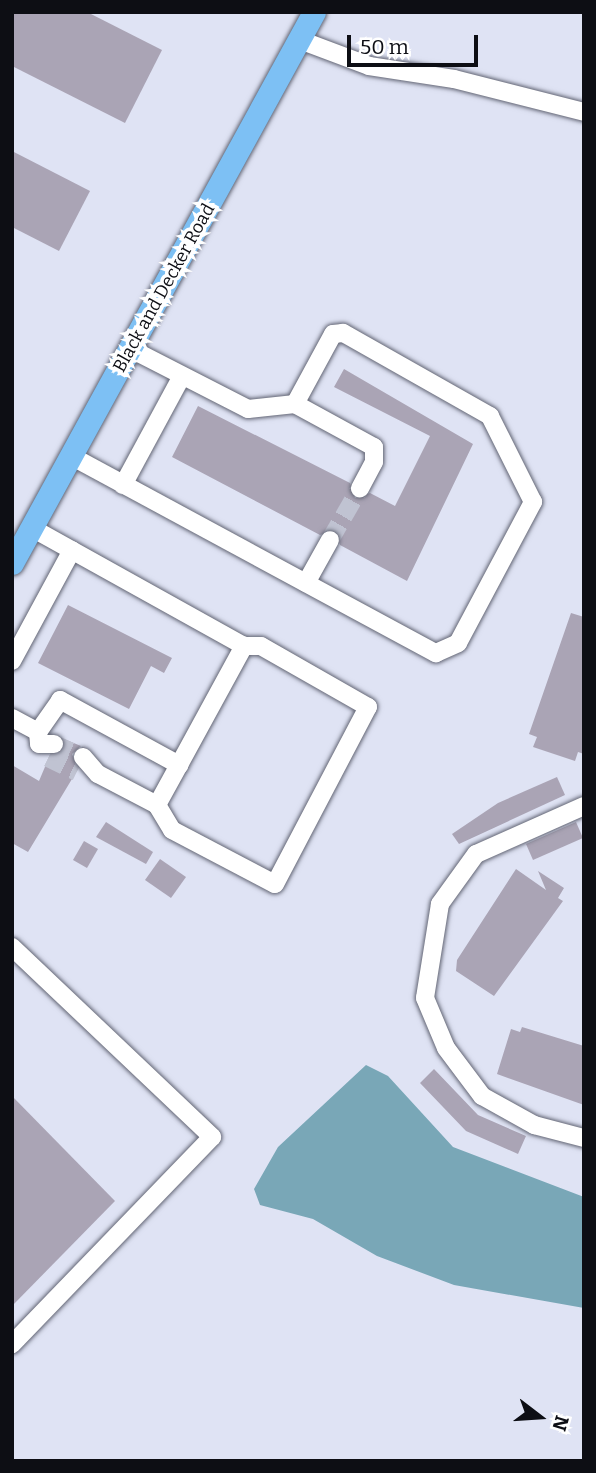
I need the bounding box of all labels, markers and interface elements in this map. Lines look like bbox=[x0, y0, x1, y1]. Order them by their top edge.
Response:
scale bar bbox=[351, 21, 482, 65]
text: 50 m bbox=[360, 34, 409, 60]
street label: Black and Decker Road bbox=[109, 200, 219, 376]
north arrow bbox=[505, 1382, 575, 1452]
text: N bbox=[547, 1413, 574, 1434]

